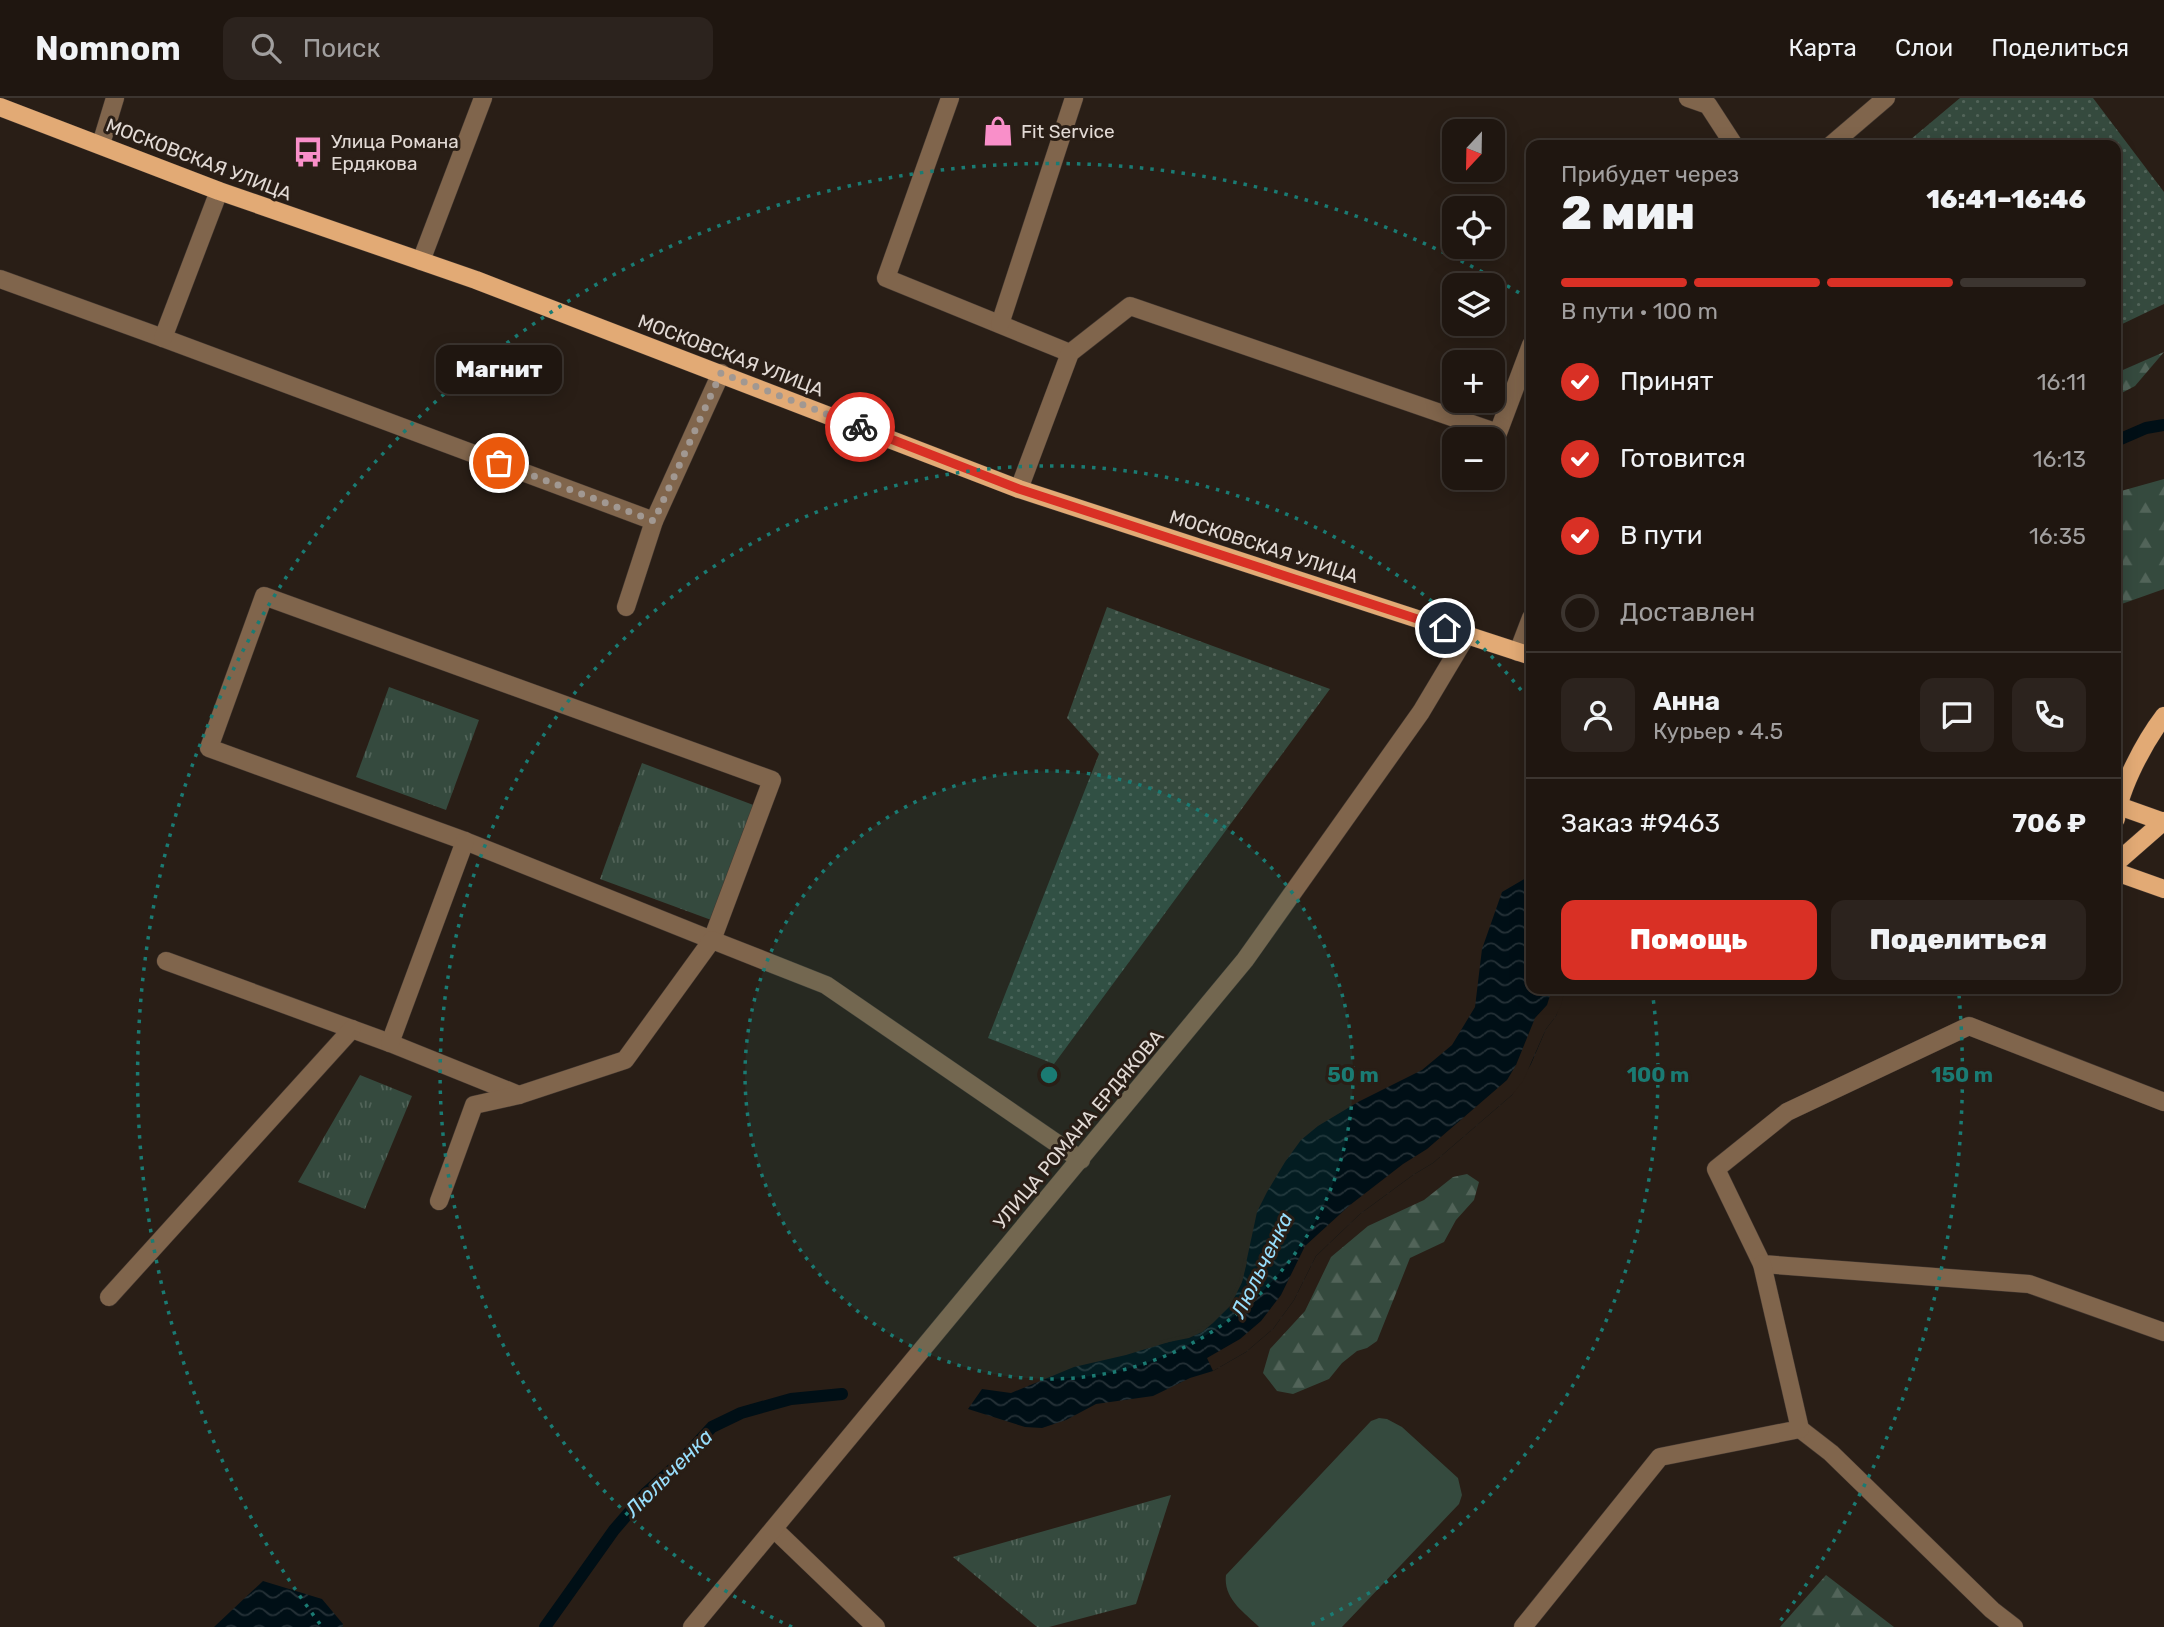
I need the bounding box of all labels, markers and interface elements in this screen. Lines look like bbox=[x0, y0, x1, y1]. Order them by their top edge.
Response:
search box bbox=[223, 17, 713, 80]
text: Nomnom bbox=[35, 29, 181, 68]
icon: search bbox=[247, 29, 285, 67]
text: Поиск bbox=[303, 33, 380, 64]
text: Карта bbox=[1788, 34, 1857, 62]
text: Слои bbox=[1895, 34, 1953, 62]
text: Поделиться bbox=[1991, 34, 2129, 62]
street label: МОСКОВСКАЯ УЛИЦА bbox=[103, 113, 295, 206]
shop icon: Fit Service bbox=[981, 114, 1015, 148]
north arrow bbox=[1442, 119, 1505, 182]
map controls bbox=[1442, 119, 1505, 490]
place label: Fit Service bbox=[1021, 120, 1115, 143]
place label: Улица Романа Ердякова bbox=[331, 130, 459, 175]
bus stop icon: Улица Романа Ердякова bbox=[291, 135, 325, 169]
text: Прибудет через bbox=[1561, 160, 1739, 188]
text: 16:41–16:46 bbox=[1926, 184, 2086, 215]
text: 2 мин bbox=[1561, 186, 1695, 241]
button: locate bbox=[1442, 196, 1505, 259]
button: layers bbox=[1442, 273, 1505, 336]
text: В пути · 100 m bbox=[1561, 297, 1718, 325]
street label: МОСКОВСКАЯ УЛИЦА bbox=[635, 309, 827, 402]
callout: Магнит bbox=[436, 344, 562, 393]
button: + bbox=[1442, 350, 1505, 413]
text: Магнит bbox=[455, 355, 543, 383]
icon: check bbox=[1561, 363, 1599, 401]
text: Принят bbox=[1620, 366, 1713, 397]
text: 16:11 bbox=[2037, 368, 2086, 396]
courier bbox=[825, 392, 895, 462]
icon: bike bbox=[841, 408, 879, 446]
button: − bbox=[1442, 427, 1505, 490]
pin bbox=[469, 433, 529, 493]
icon: check bbox=[1561, 440, 1599, 478]
text: Готовится bbox=[1620, 443, 1746, 474]
icon: bag bbox=[480, 444, 518, 482]
text: 16:13 bbox=[2033, 445, 2086, 473]
street label: МОСКОВСКАЯ УЛИЦА bbox=[1167, 505, 1361, 588]
icon: check bbox=[1561, 517, 1599, 555]
text: В пути bbox=[1620, 520, 1703, 551]
text: 16:35 bbox=[2029, 522, 2086, 550]
text: Доставлен bbox=[1620, 597, 1755, 628]
pin bbox=[1415, 598, 1475, 658]
icon: home bbox=[1426, 609, 1464, 647]
button: person bbox=[1561, 678, 1635, 752]
button: chat bbox=[1920, 678, 1994, 752]
button: phone bbox=[2012, 678, 2086, 752]
text: Анна bbox=[1653, 686, 1720, 717]
text: Курьер · 4.5 bbox=[1653, 717, 1783, 745]
text: Заказ #9463 bbox=[1561, 808, 1720, 839]
text: 706 ₽ bbox=[2012, 808, 2086, 839]
button: Помощь bbox=[1561, 900, 1817, 980]
button: Поделиться bbox=[1831, 900, 2086, 980]
street label: УЛИЦА РОМАНА ЕРДЯКОВА bbox=[988, 1025, 1169, 1234]
text: 50 m bbox=[1327, 1062, 1379, 1087]
text: 100 m bbox=[1627, 1062, 1689, 1087]
text: 150 m bbox=[1931, 1062, 1993, 1087]
centre of rings bbox=[1037, 1063, 1061, 1087]
water label: Люльченка bbox=[1225, 1208, 1298, 1322]
water label: Люльченка bbox=[619, 1424, 718, 1522]

